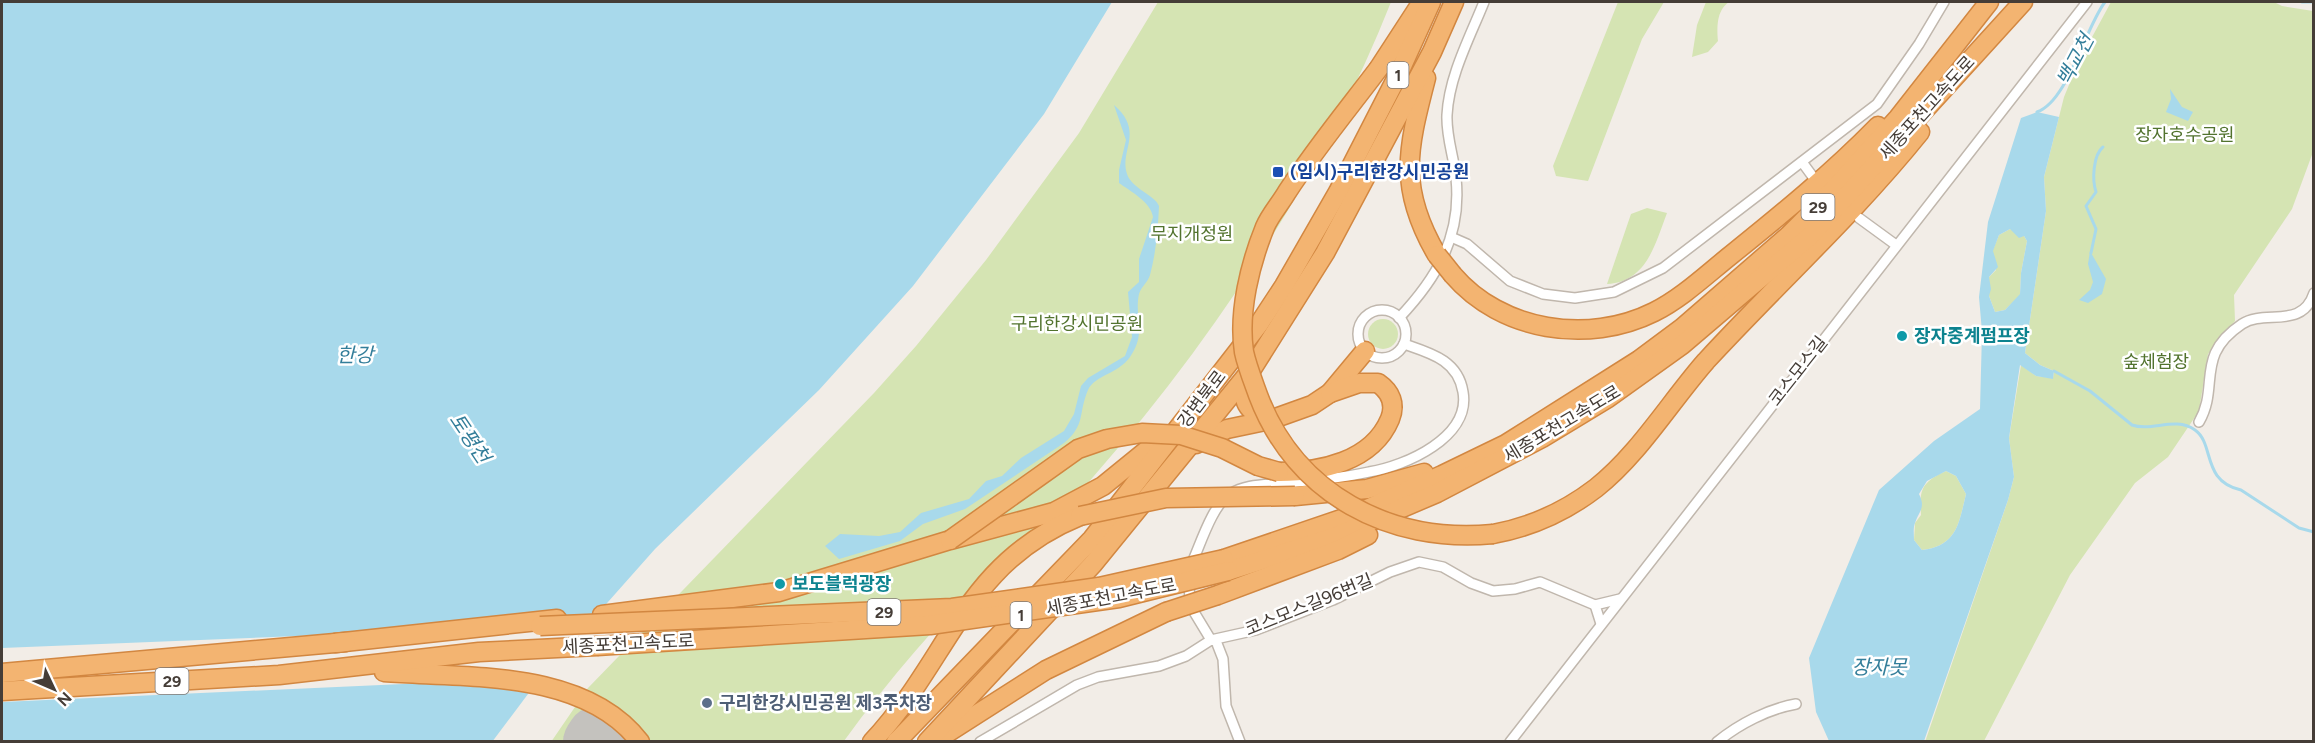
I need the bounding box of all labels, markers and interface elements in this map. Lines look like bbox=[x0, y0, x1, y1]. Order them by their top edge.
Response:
water label: 백교천 bbox=[2051, 28, 2100, 90]
street label: 세종포천고속도로 bbox=[1875, 51, 1979, 165]
road number: 1 bbox=[1388, 62, 1408, 88]
park label: 장자호수공원 bbox=[2135, 124, 2235, 146]
place label: (임시)구리한강시민공원 bbox=[1290, 161, 1469, 183]
marker: (임시)구리한강시민공원 bbox=[1271, 165, 1285, 179]
road number: 29 bbox=[1802, 194, 1834, 220]
park label: 무지개정원 bbox=[1151, 223, 1233, 245]
park label: 구리한강시민공원 bbox=[1011, 313, 1143, 335]
place label: 장자중계펌프장 bbox=[1914, 325, 2030, 347]
marker: 장자중계펌프장 bbox=[1895, 329, 1909, 343]
street label: 코스모스길 bbox=[1764, 332, 1832, 410]
water label: 한강 bbox=[337, 343, 376, 367]
park label: 숲체험장 bbox=[2123, 351, 2189, 373]
street label: 강변북로 bbox=[1173, 366, 1231, 432]
street label: 세종포천고속도로 bbox=[1500, 380, 1624, 468]
water label: 토평천 bbox=[445, 408, 497, 470]
street label: 코스모스길96번길 bbox=[1242, 569, 1376, 641]
place label: 보도블럭광장 bbox=[792, 573, 892, 595]
street label: 세종포천고속도로 bbox=[1044, 574, 1178, 620]
marker: 보도블럭광장 bbox=[773, 577, 787, 591]
road number: 29 bbox=[868, 599, 900, 625]
road number: 1 bbox=[1010, 602, 1032, 628]
street label: 세종포천고속도로 bbox=[561, 630, 695, 658]
water label: 장자못 bbox=[1851, 655, 1908, 679]
north arrow bbox=[24, 659, 84, 719]
road number: 29 bbox=[156, 668, 188, 694]
text: N bbox=[53, 688, 76, 710]
place label: 구리한강시민공원 제3주차장 bbox=[719, 692, 932, 714]
marker: 구리한강시민공원 제3주차장 bbox=[700, 696, 714, 710]

